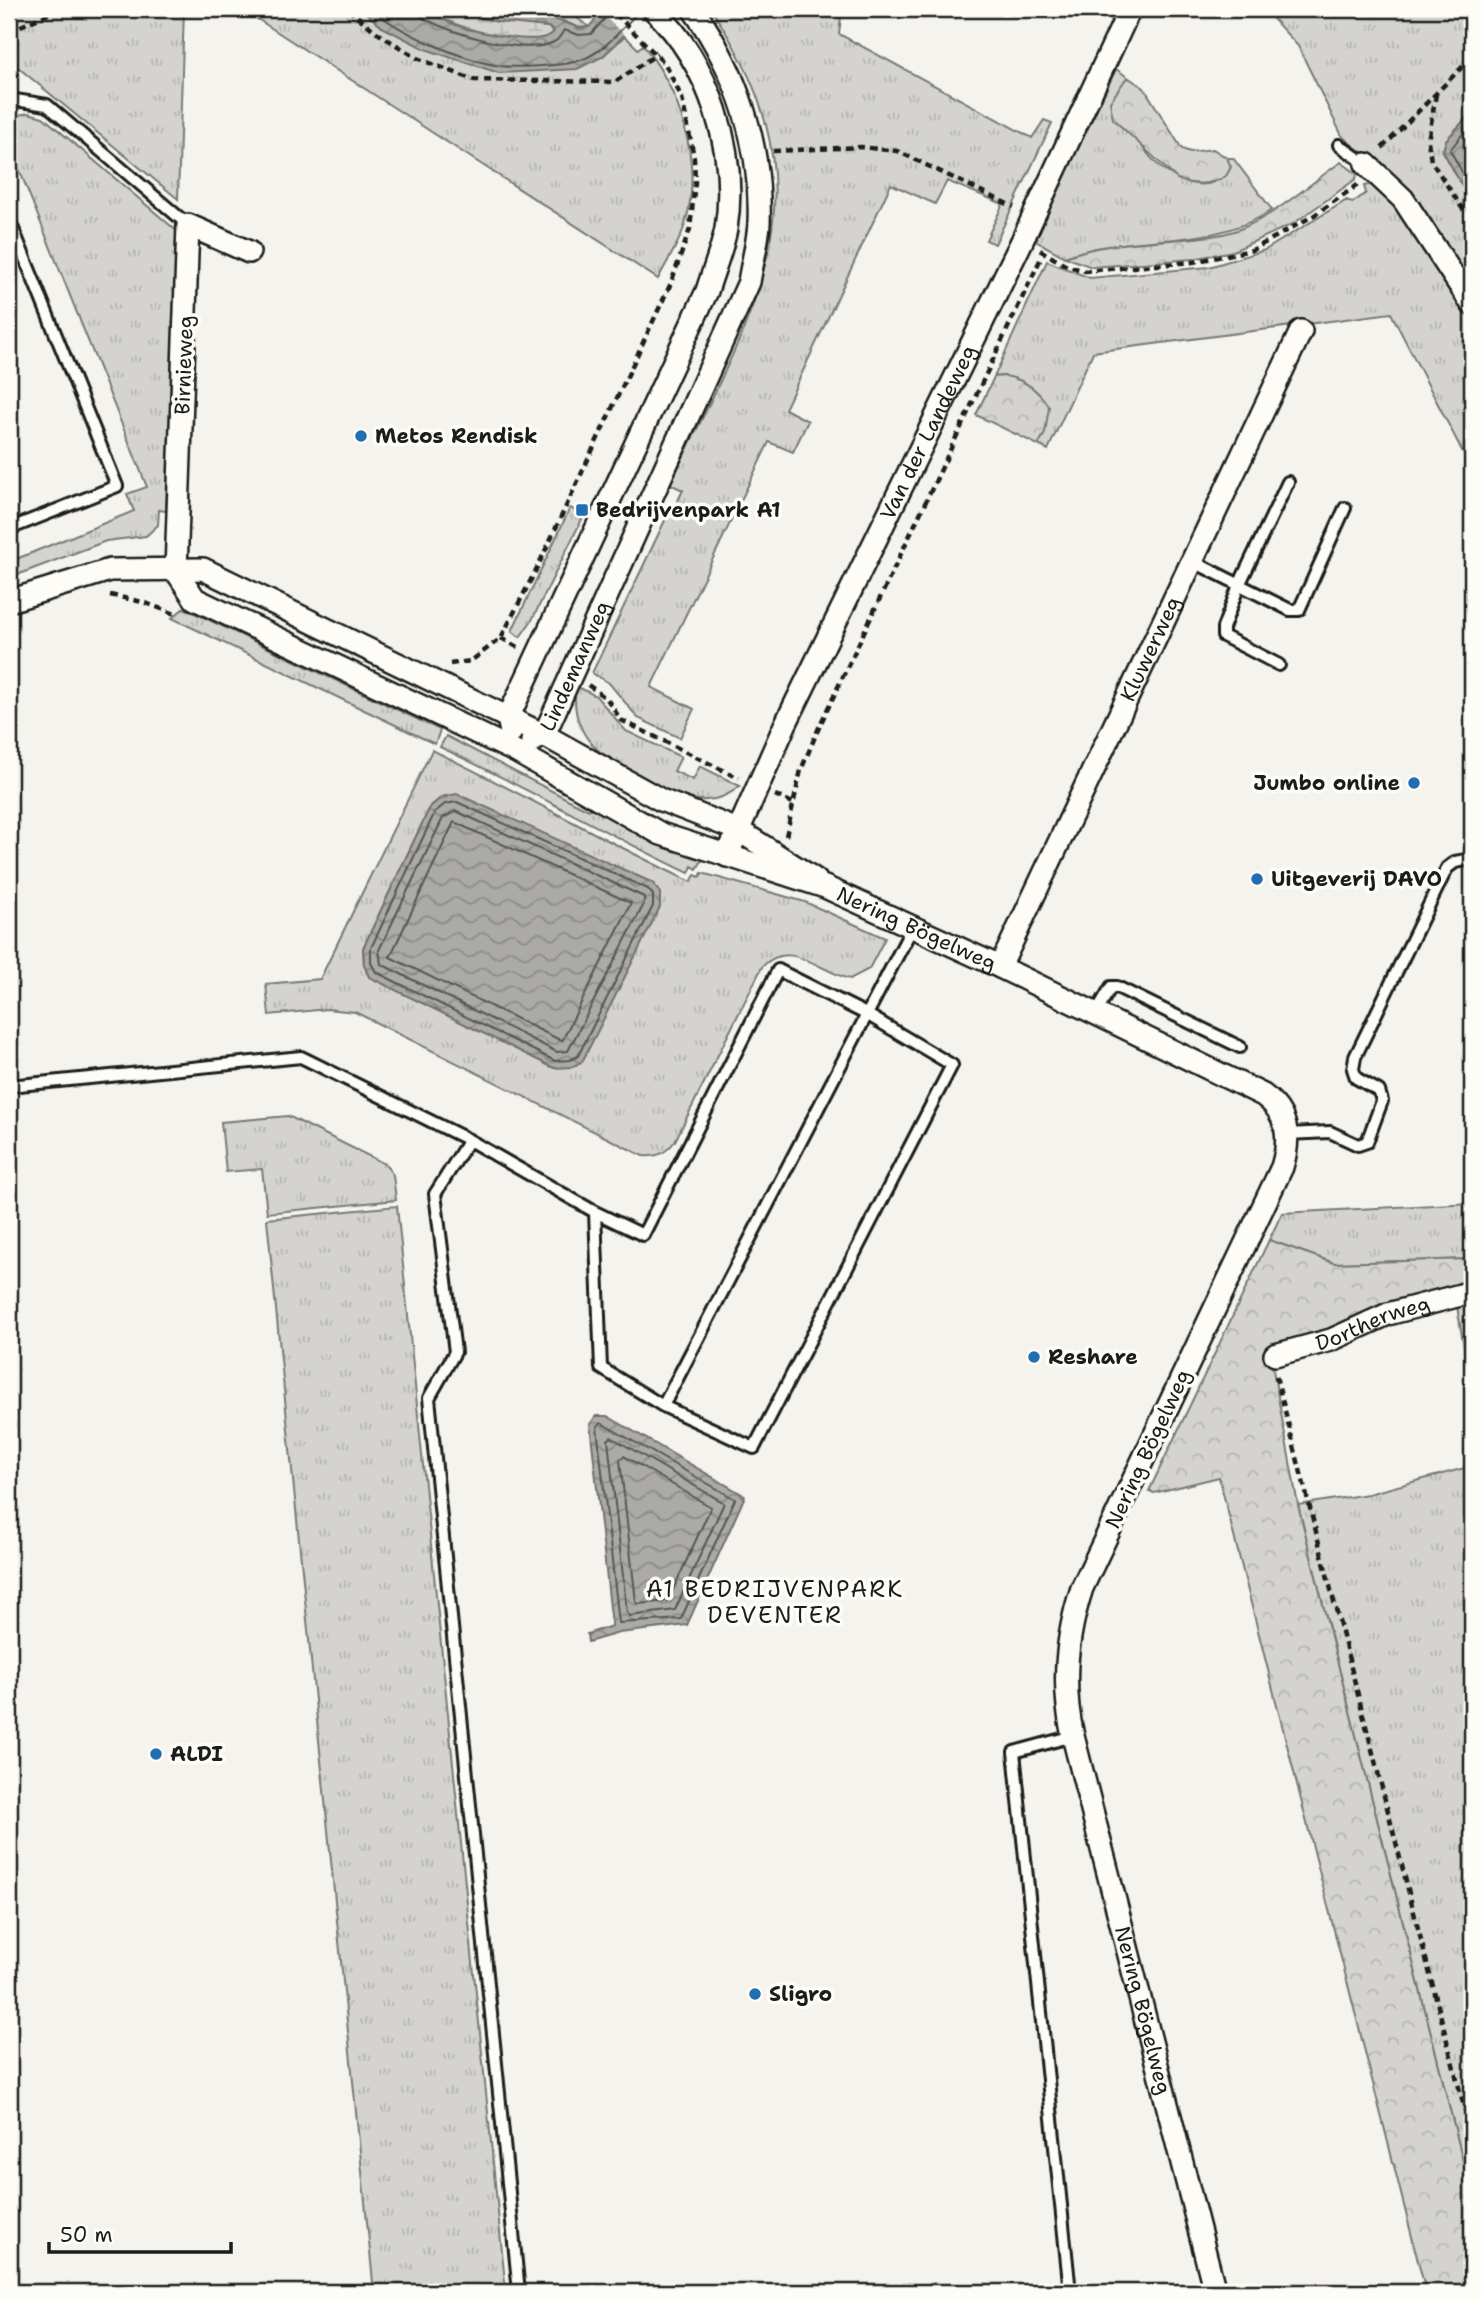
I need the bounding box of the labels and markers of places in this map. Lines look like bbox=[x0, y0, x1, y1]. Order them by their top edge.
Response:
place label: Metos Rendisk bbox=[375, 422, 538, 450]
marker: Metos Rendisk bbox=[353, 428, 369, 444]
place label: Bedrijvenpark A1 bbox=[596, 496, 781, 524]
marker: Bedrijvenpark A1 bbox=[574, 502, 590, 518]
place label: Jumbo online bbox=[1253, 769, 1400, 797]
marker: Jumbo online bbox=[1406, 775, 1422, 791]
place label: Uitgeverij DAVO bbox=[1271, 865, 1442, 893]
marker: Uitgeverij DAVO bbox=[1249, 871, 1265, 887]
place label: Reshare bbox=[1048, 1343, 1138, 1371]
marker: Reshare bbox=[1026, 1349, 1042, 1365]
place label: ALDI bbox=[170, 1740, 223, 1768]
marker: ALDI bbox=[148, 1746, 164, 1762]
place label: Sligro bbox=[769, 1980, 832, 2008]
marker: Sligro bbox=[747, 1986, 763, 2002]

